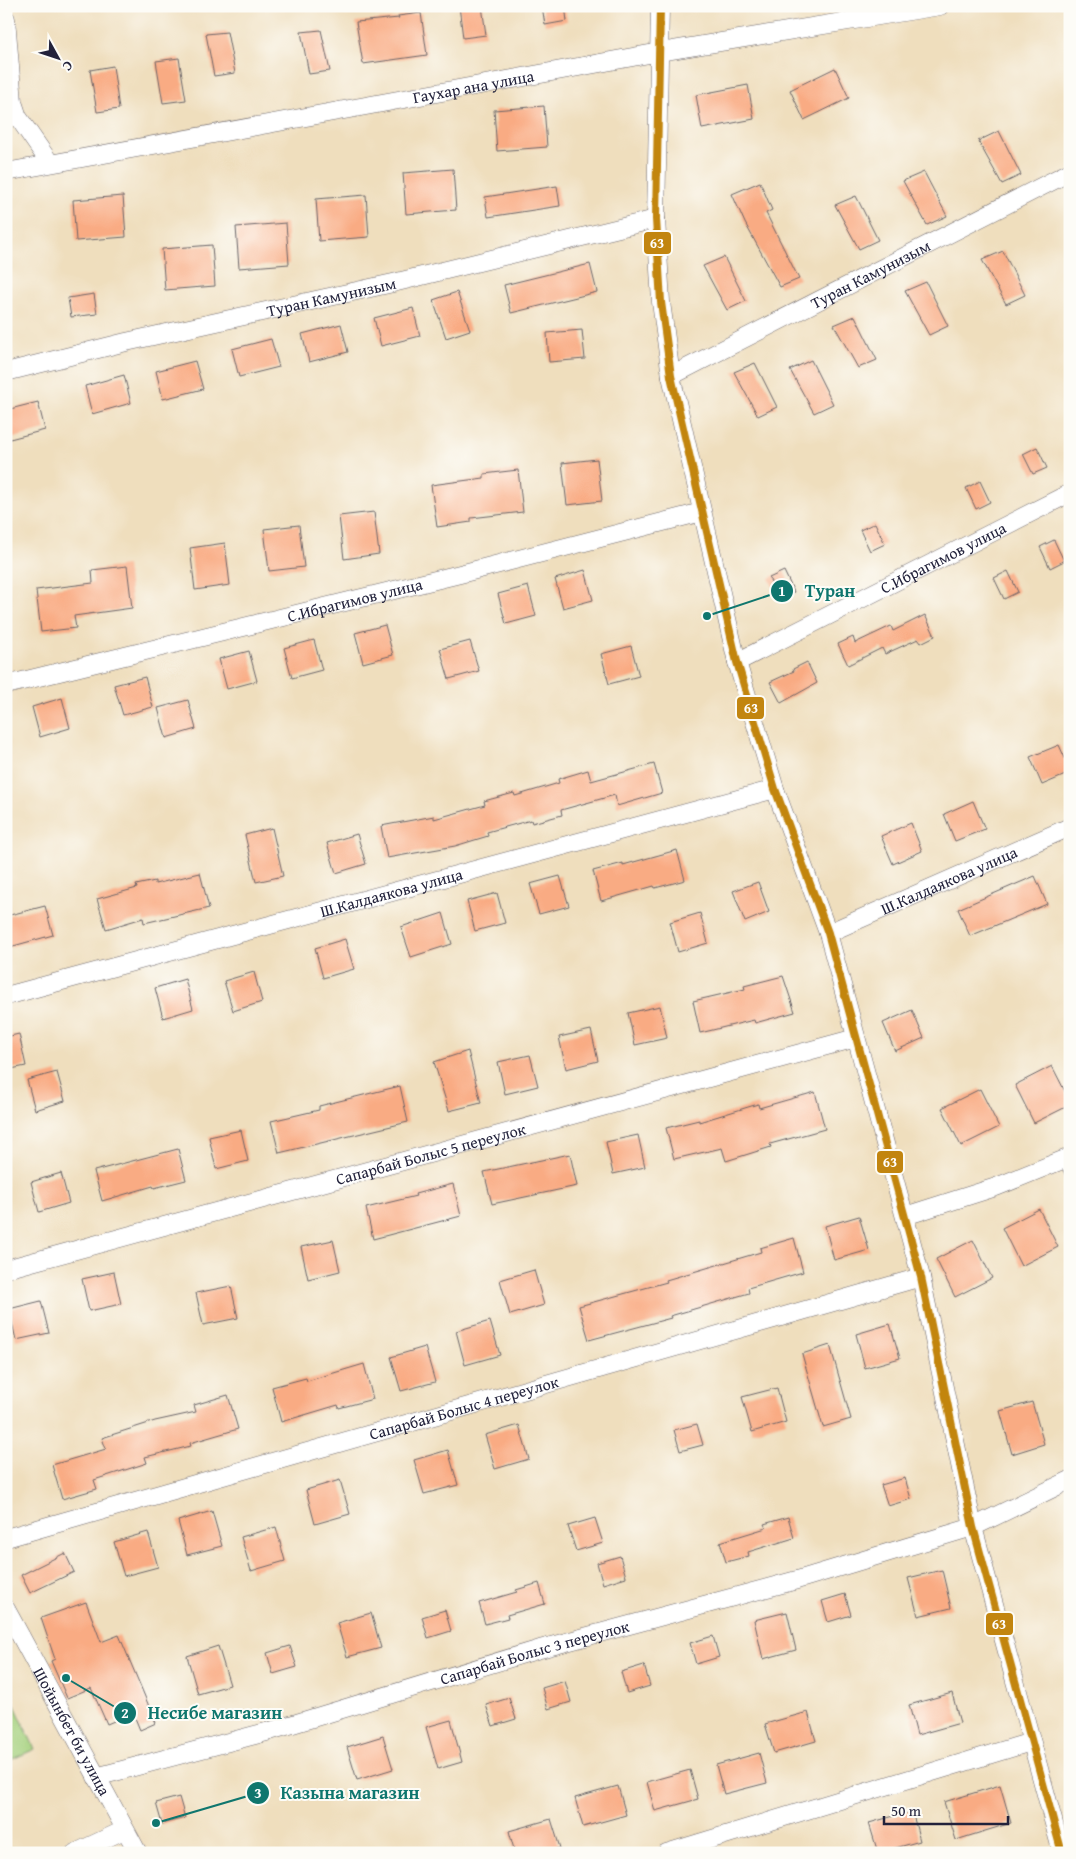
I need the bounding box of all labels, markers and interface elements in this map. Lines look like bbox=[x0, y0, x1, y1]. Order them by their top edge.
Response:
north arrow bbox=[32, 32, 82, 82]
text: С bbox=[58, 57, 78, 76]
street label: Гаухар ана улица bbox=[411, 63, 536, 109]
line badge: 63 bbox=[643, 231, 672, 255]
text: 63 bbox=[650, 233, 664, 253]
street label: Туран Камунизым bbox=[806, 233, 935, 315]
street label: Туран Камунизым bbox=[264, 271, 398, 323]
street label: С.Ибрагимов улица bbox=[876, 515, 1010, 599]
street label: С.Ибрагимов улица bbox=[285, 572, 425, 628]
callout: Туран bbox=[770, 575, 865, 608]
text: Туран bbox=[805, 577, 855, 604]
text: 1 bbox=[778, 580, 786, 601]
line badge: 63 bbox=[736, 696, 765, 720]
text: 63 bbox=[744, 698, 758, 718]
street label: Ш.Калдаякова улица bbox=[877, 839, 1021, 920]
street label: Ш.Калдаякова улица bbox=[317, 862, 466, 923]
street label: Сапарбай Болыс 5 переулок bbox=[333, 1116, 529, 1191]
line badge: 63 bbox=[876, 1150, 904, 1174]
text: 63 bbox=[883, 1152, 897, 1172]
street label: Сапарбай Болыс 4 переулок bbox=[366, 1369, 562, 1446]
line badge: 63 bbox=[985, 1612, 1014, 1636]
street label: Сапарбай Болыс 3 переулок bbox=[437, 1613, 632, 1691]
text: 63 bbox=[992, 1614, 1006, 1634]
street label: Шойынбет би улица bbox=[28, 1663, 117, 1800]
callout: Несибе магазин bbox=[113, 1696, 292, 1729]
text: Несибе магазин bbox=[148, 1699, 282, 1726]
text: 2 bbox=[121, 1702, 129, 1723]
callout: Казына магазин bbox=[246, 1776, 430, 1809]
text: Казына магазин bbox=[281, 1779, 419, 1806]
text: 3 bbox=[254, 1782, 262, 1803]
scale bar bbox=[884, 1794, 1007, 1826]
text: 50 m bbox=[891, 1800, 922, 1821]

